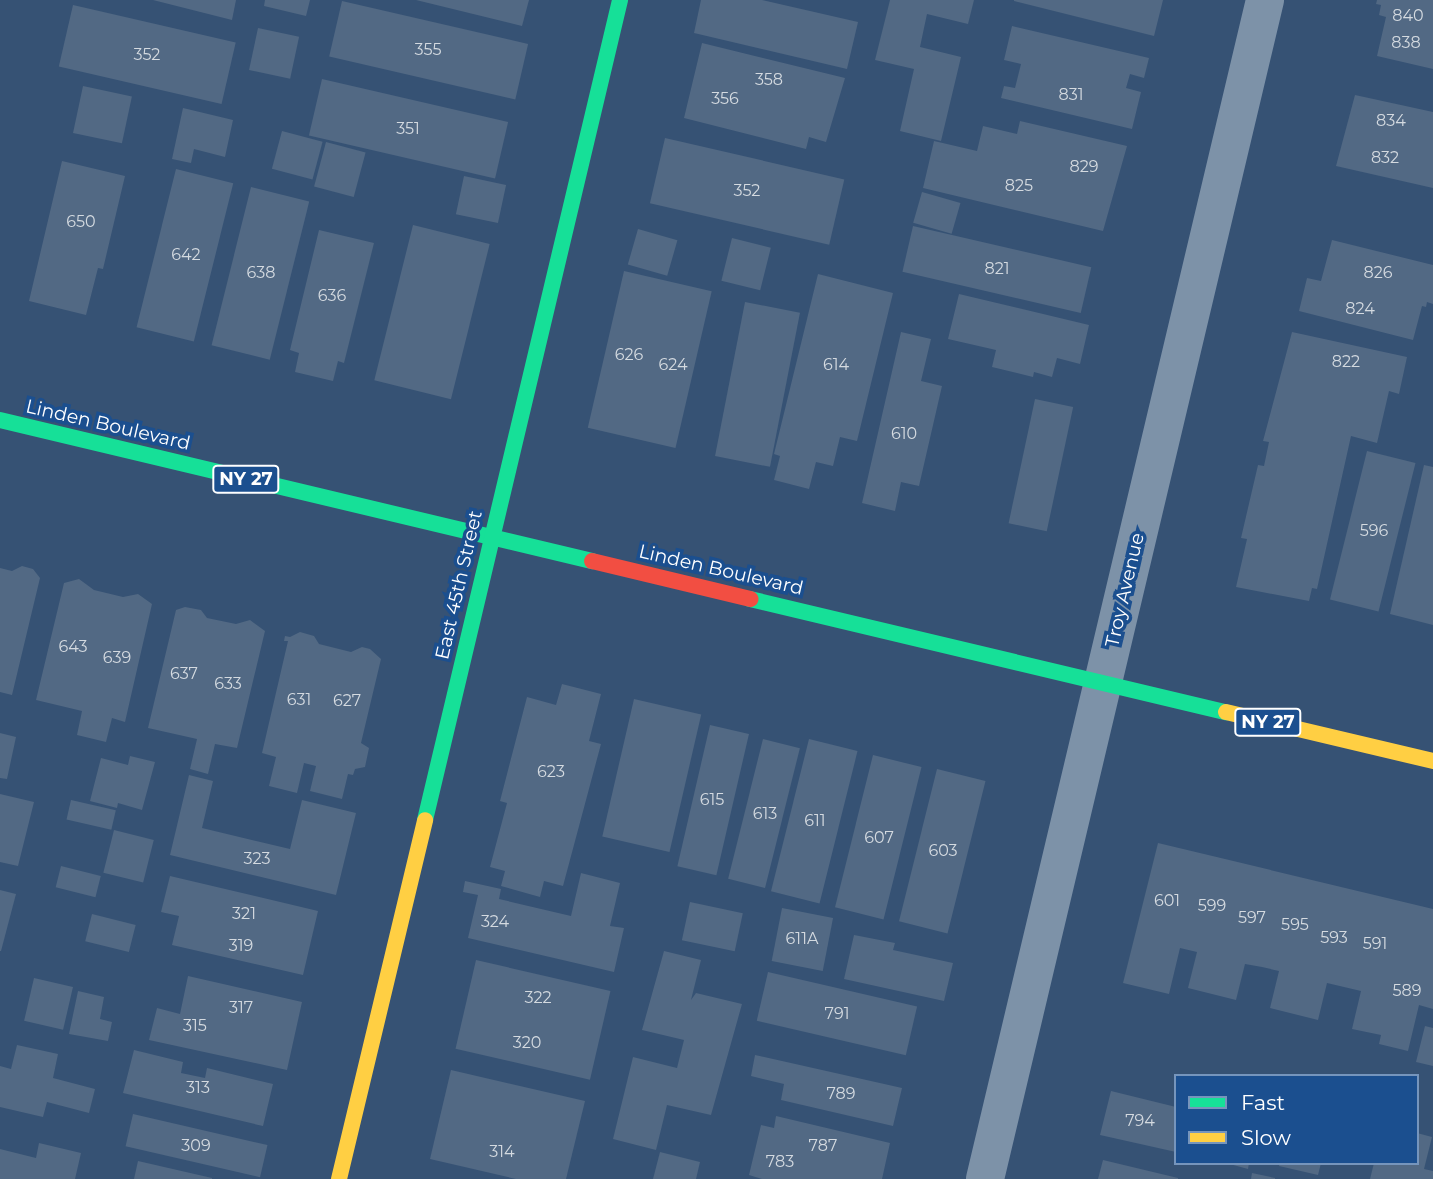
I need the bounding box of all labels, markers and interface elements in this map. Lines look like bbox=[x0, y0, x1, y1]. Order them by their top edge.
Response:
house number: 840 bbox=[1392, 6, 1424, 26]
house number: 838 bbox=[1391, 33, 1421, 53]
house number: 355 bbox=[415, 40, 441, 60]
house number: 352 bbox=[134, 45, 160, 65]
house number: 358 bbox=[755, 70, 783, 90]
house number: 831 bbox=[1058, 85, 1084, 105]
house number: 356 bbox=[711, 89, 739, 109]
house number: 834 bbox=[1376, 111, 1406, 131]
house number: 351 bbox=[396, 119, 420, 139]
house number: 832 bbox=[1371, 148, 1399, 168]
house number: 829 bbox=[1069, 157, 1099, 177]
house number: 825 bbox=[1005, 176, 1033, 196]
house number: 352 bbox=[734, 181, 760, 201]
house number: 650 bbox=[66, 212, 96, 232]
house number: 642 bbox=[171, 245, 201, 265]
house number: 821 bbox=[984, 259, 1010, 279]
house number: 638 bbox=[247, 263, 275, 283]
house number: 826 bbox=[1363, 263, 1393, 283]
house number: 636 bbox=[318, 286, 346, 306]
house number: 824 bbox=[1345, 299, 1375, 319]
house number: 626 bbox=[615, 345, 643, 365]
house number: 822 bbox=[1332, 352, 1360, 372]
house number: 624 bbox=[658, 355, 688, 375]
house number: 614 bbox=[823, 355, 849, 375]
street label: Linden Boulevard bbox=[24, 395, 192, 455]
house number: 610 bbox=[891, 424, 917, 444]
road number: NY 27 bbox=[211, 464, 281, 494]
street label: East 45th Street bbox=[431, 508, 487, 662]
house number: 596 bbox=[1360, 521, 1388, 541]
street label: Troy Avenue bbox=[1101, 531, 1149, 649]
street label: Linden Boulevard bbox=[637, 540, 805, 600]
house number: 643 bbox=[58, 637, 88, 657]
house number: 639 bbox=[103, 648, 131, 668]
house number: 637 bbox=[170, 664, 198, 684]
house number: 633 bbox=[214, 674, 242, 694]
house number: 631 bbox=[287, 690, 311, 710]
house number: 627 bbox=[333, 691, 361, 711]
road number: NY 27 bbox=[1233, 708, 1303, 736]
house number: 623 bbox=[537, 762, 565, 782]
house number: 615 bbox=[700, 790, 724, 810]
house number: 613 bbox=[753, 804, 777, 824]
house number: 611 bbox=[804, 811, 826, 831]
house number: 607 bbox=[864, 828, 894, 848]
house number: 603 bbox=[928, 841, 958, 861]
house number: 323 bbox=[243, 849, 271, 869]
house number: 601 bbox=[1154, 891, 1180, 911]
house number: 599 bbox=[1198, 896, 1226, 916]
house number: 321 bbox=[232, 904, 256, 924]
house number: 597 bbox=[1238, 908, 1266, 928]
house number: 324 bbox=[481, 912, 509, 932]
house number: 595 bbox=[1281, 915, 1309, 935]
house number: 593 bbox=[1320, 928, 1348, 948]
house number: 611A bbox=[786, 929, 818, 949]
house number: 591 bbox=[1363, 934, 1387, 954]
house number: 319 bbox=[229, 936, 253, 956]
house number: 589 bbox=[1392, 981, 1422, 1001]
house number: 322 bbox=[524, 988, 552, 1008]
house number: 317 bbox=[229, 998, 253, 1018]
house number: 791 bbox=[825, 1004, 849, 1024]
house number: 315 bbox=[183, 1016, 207, 1036]
house number: 320 bbox=[513, 1033, 541, 1053]
legend bbox=[1174, 1074, 1419, 1165]
house number: 313 bbox=[186, 1078, 210, 1098]
house number: 789 bbox=[826, 1084, 856, 1104]
text: Fast bbox=[1241, 1090, 1285, 1115]
house number: 794 bbox=[1125, 1111, 1155, 1131]
text: Slow bbox=[1241, 1125, 1291, 1150]
house number: 309 bbox=[181, 1136, 211, 1156]
house number: 787 bbox=[809, 1136, 837, 1156]
house number: 314 bbox=[489, 1142, 515, 1162]
house number: 783 bbox=[766, 1152, 794, 1172]

